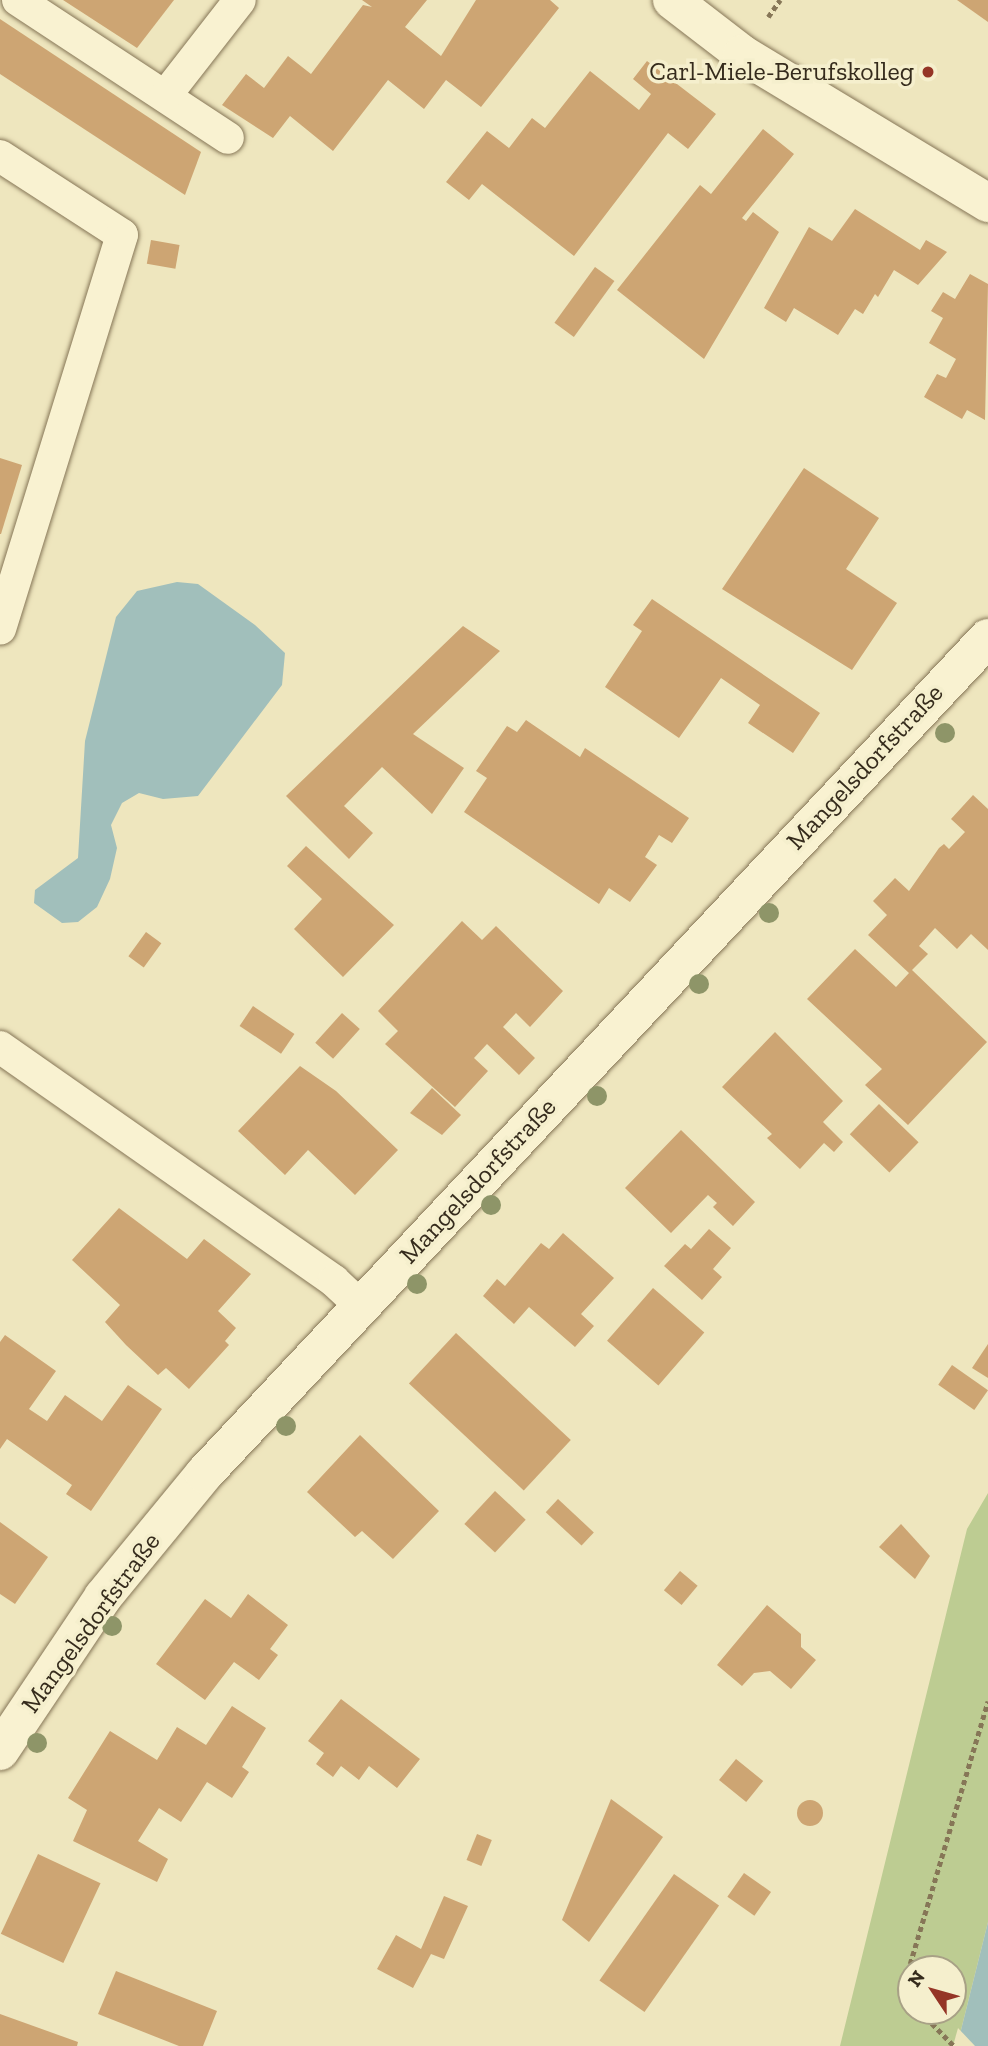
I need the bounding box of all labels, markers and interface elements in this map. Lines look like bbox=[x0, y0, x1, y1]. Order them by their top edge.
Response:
place label: Carl-Miele-Berufskolleg bbox=[649, 56, 914, 88]
marker: Carl-Miele-Berufskolleg bbox=[920, 64, 936, 80]
street label: Mangelsdorfstraße bbox=[780, 678, 950, 856]
street label: Mangelsdorfstraße bbox=[393, 1092, 563, 1270]
street label: Mangelsdorfstraße bbox=[15, 1527, 167, 1719]
north arrow bbox=[897, 1955, 967, 2025]
text: N bbox=[903, 1966, 930, 1991]

